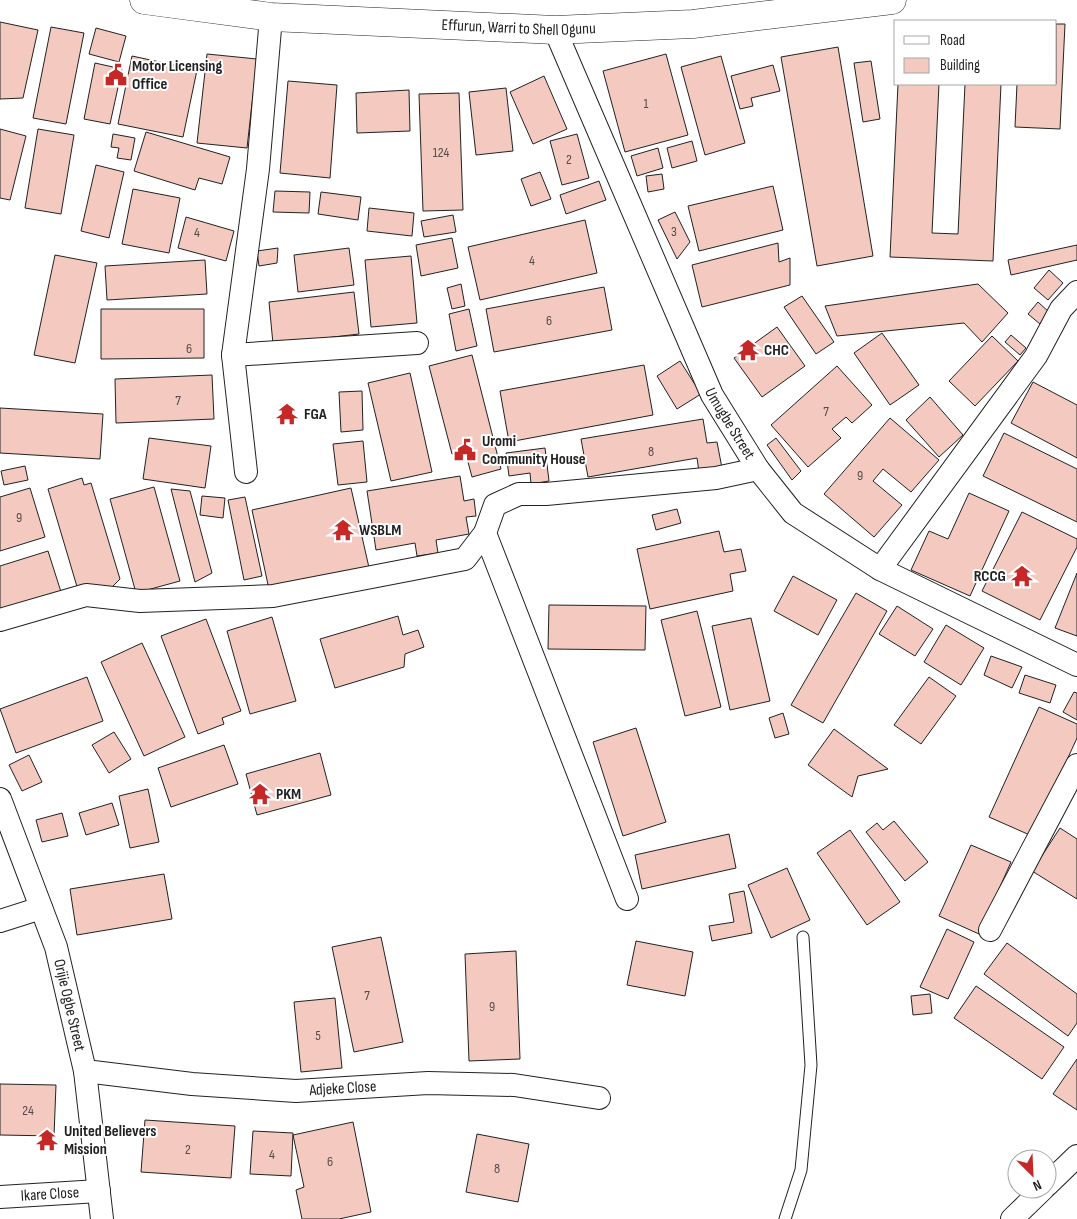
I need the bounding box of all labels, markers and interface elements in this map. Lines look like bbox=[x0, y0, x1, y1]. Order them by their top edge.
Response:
street label: Effurun, Warri to Shell Ogunu bbox=[441, 15, 596, 40]
legend bbox=[894, 20, 1057, 85]
text: Road bbox=[940, 31, 965, 50]
text: Building bbox=[940, 56, 980, 75]
place label: Motor Licensing Office bbox=[132, 57, 222, 94]
public building icon: Motor Licensing Office bbox=[103, 62, 129, 88]
house number: 1 bbox=[644, 95, 649, 112]
house number: 124 bbox=[433, 144, 449, 161]
house number: 2 bbox=[566, 151, 572, 168]
house number: 3 bbox=[671, 223, 677, 240]
house number: 4 bbox=[194, 224, 200, 241]
house number: 4 bbox=[529, 252, 535, 269]
house number: 6 bbox=[546, 312, 552, 329]
temple icon: CHC bbox=[735, 337, 761, 363]
house number: 6 bbox=[186, 340, 192, 357]
place label: CHC bbox=[764, 341, 789, 360]
street label: Umugbe Street bbox=[701, 385, 759, 463]
house number: 7 bbox=[175, 392, 181, 409]
temple icon: FGA bbox=[274, 401, 300, 427]
house number: 7 bbox=[823, 403, 829, 420]
place label: FGA bbox=[304, 405, 327, 424]
place label: Uromi Community House bbox=[482, 432, 586, 469]
public building icon: Uromi Community House bbox=[452, 437, 478, 463]
house number: 8 bbox=[648, 443, 654, 460]
house number: 9 bbox=[857, 467, 863, 484]
house number: 9 bbox=[16, 509, 22, 526]
temple icon: WSBLM bbox=[330, 517, 356, 543]
place label: WSBLM bbox=[359, 521, 401, 540]
temple icon: RCCG bbox=[1009, 563, 1035, 589]
place label: RCCG bbox=[974, 567, 1006, 586]
temple icon: PKM bbox=[247, 781, 273, 807]
place label: PKM bbox=[276, 785, 301, 804]
street label: Orijie Ogbe Street bbox=[50, 957, 90, 1053]
house number: 7 bbox=[364, 987, 370, 1004]
house number: 9 bbox=[489, 998, 495, 1015]
house number: 5 bbox=[315, 1027, 321, 1044]
street label: Adjeke Close bbox=[308, 1077, 377, 1100]
house number: 24 bbox=[22, 1102, 34, 1119]
place label: United Believers Mission bbox=[64, 1122, 156, 1159]
temple icon: United Believers Mission bbox=[34, 1127, 60, 1153]
house number: 2 bbox=[185, 1141, 191, 1158]
house number: 4 bbox=[269, 1146, 275, 1163]
north arrow bbox=[1007, 1149, 1057, 1199]
house number: 6 bbox=[327, 1153, 333, 1170]
house number: 8 bbox=[494, 1160, 500, 1177]
text: N bbox=[1030, 1176, 1044, 1195]
street label: Ikare Close bbox=[20, 1183, 80, 1205]

